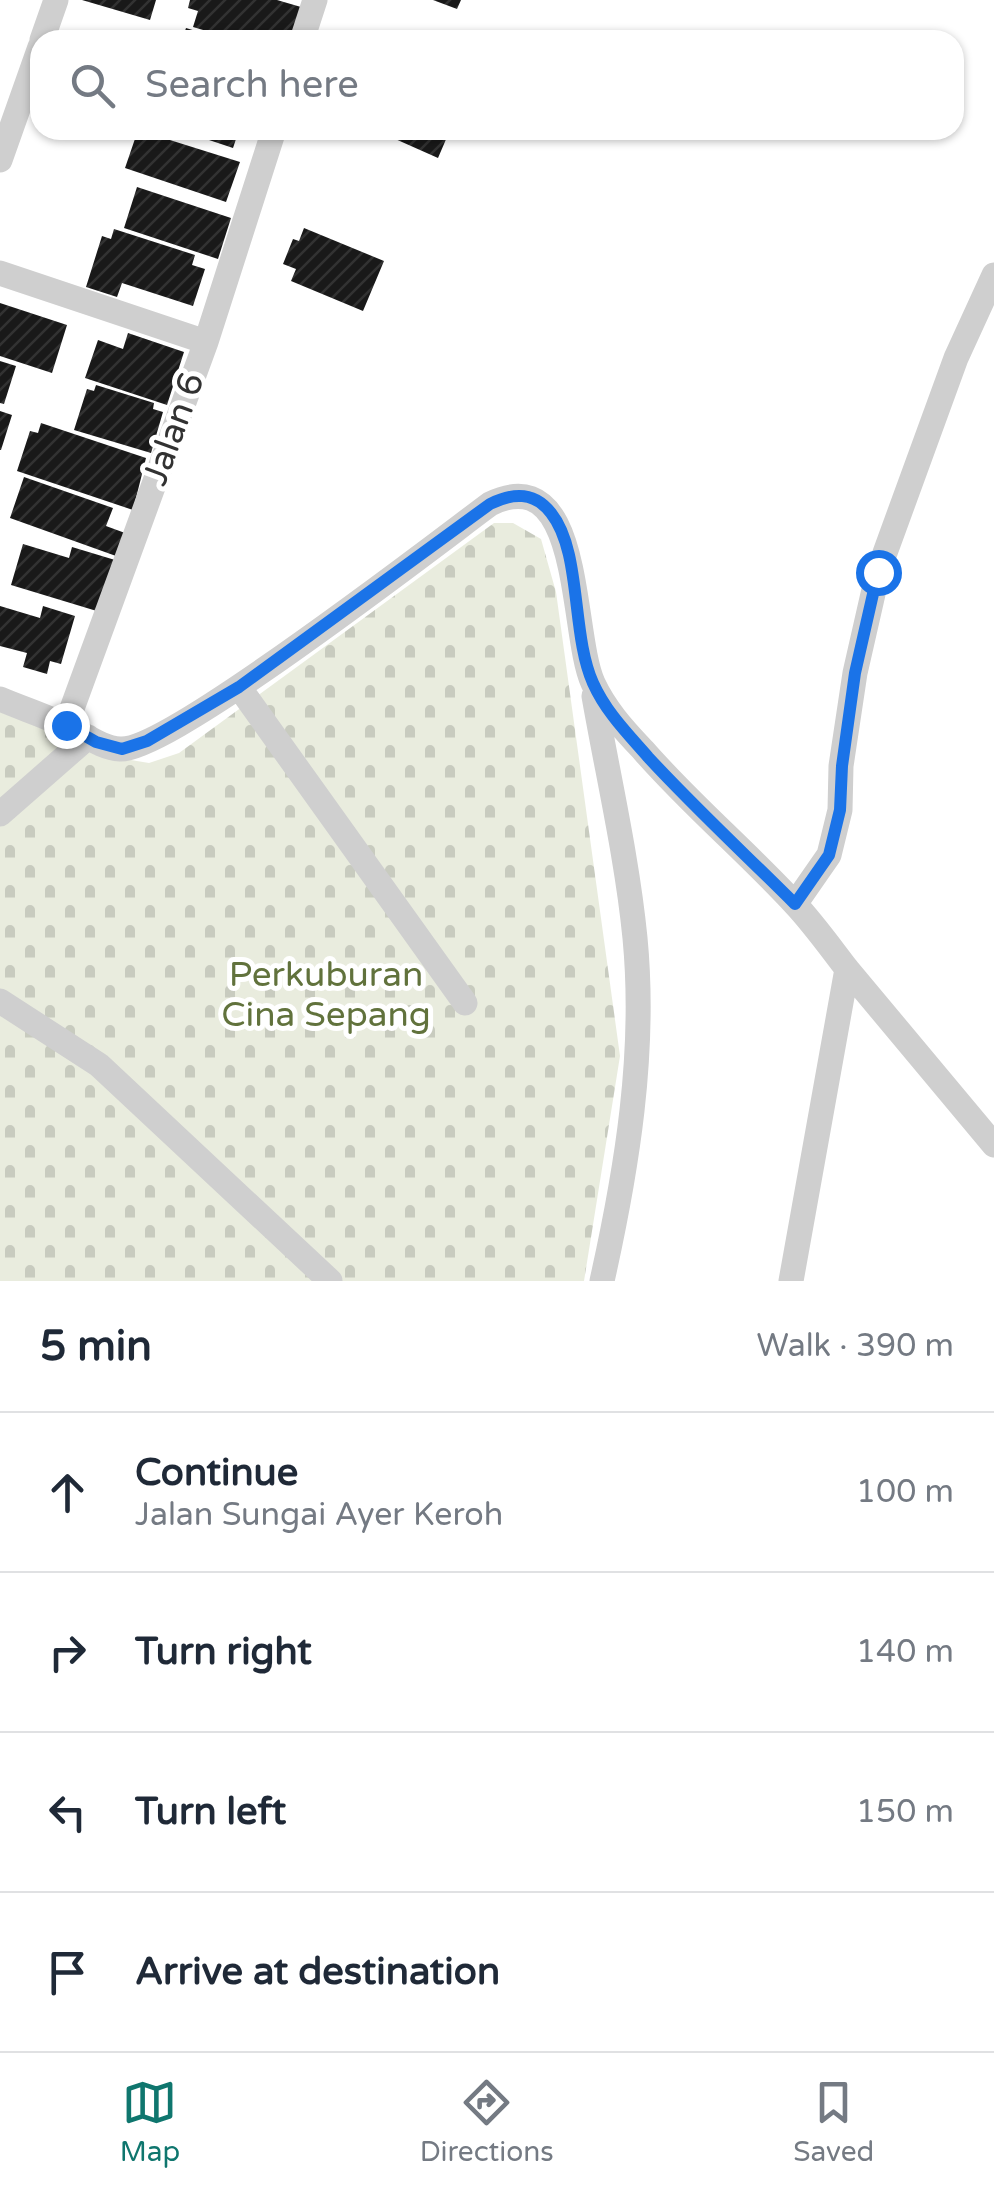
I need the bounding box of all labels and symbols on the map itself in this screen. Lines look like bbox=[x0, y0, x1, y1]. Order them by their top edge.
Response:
street label: Jalan 6 bbox=[134, 367, 214, 491]
route start bbox=[856, 550, 902, 596]
route end bbox=[44, 703, 90, 749]
park label: Perkuburan Cina Sepang bbox=[221, 954, 431, 1036]

